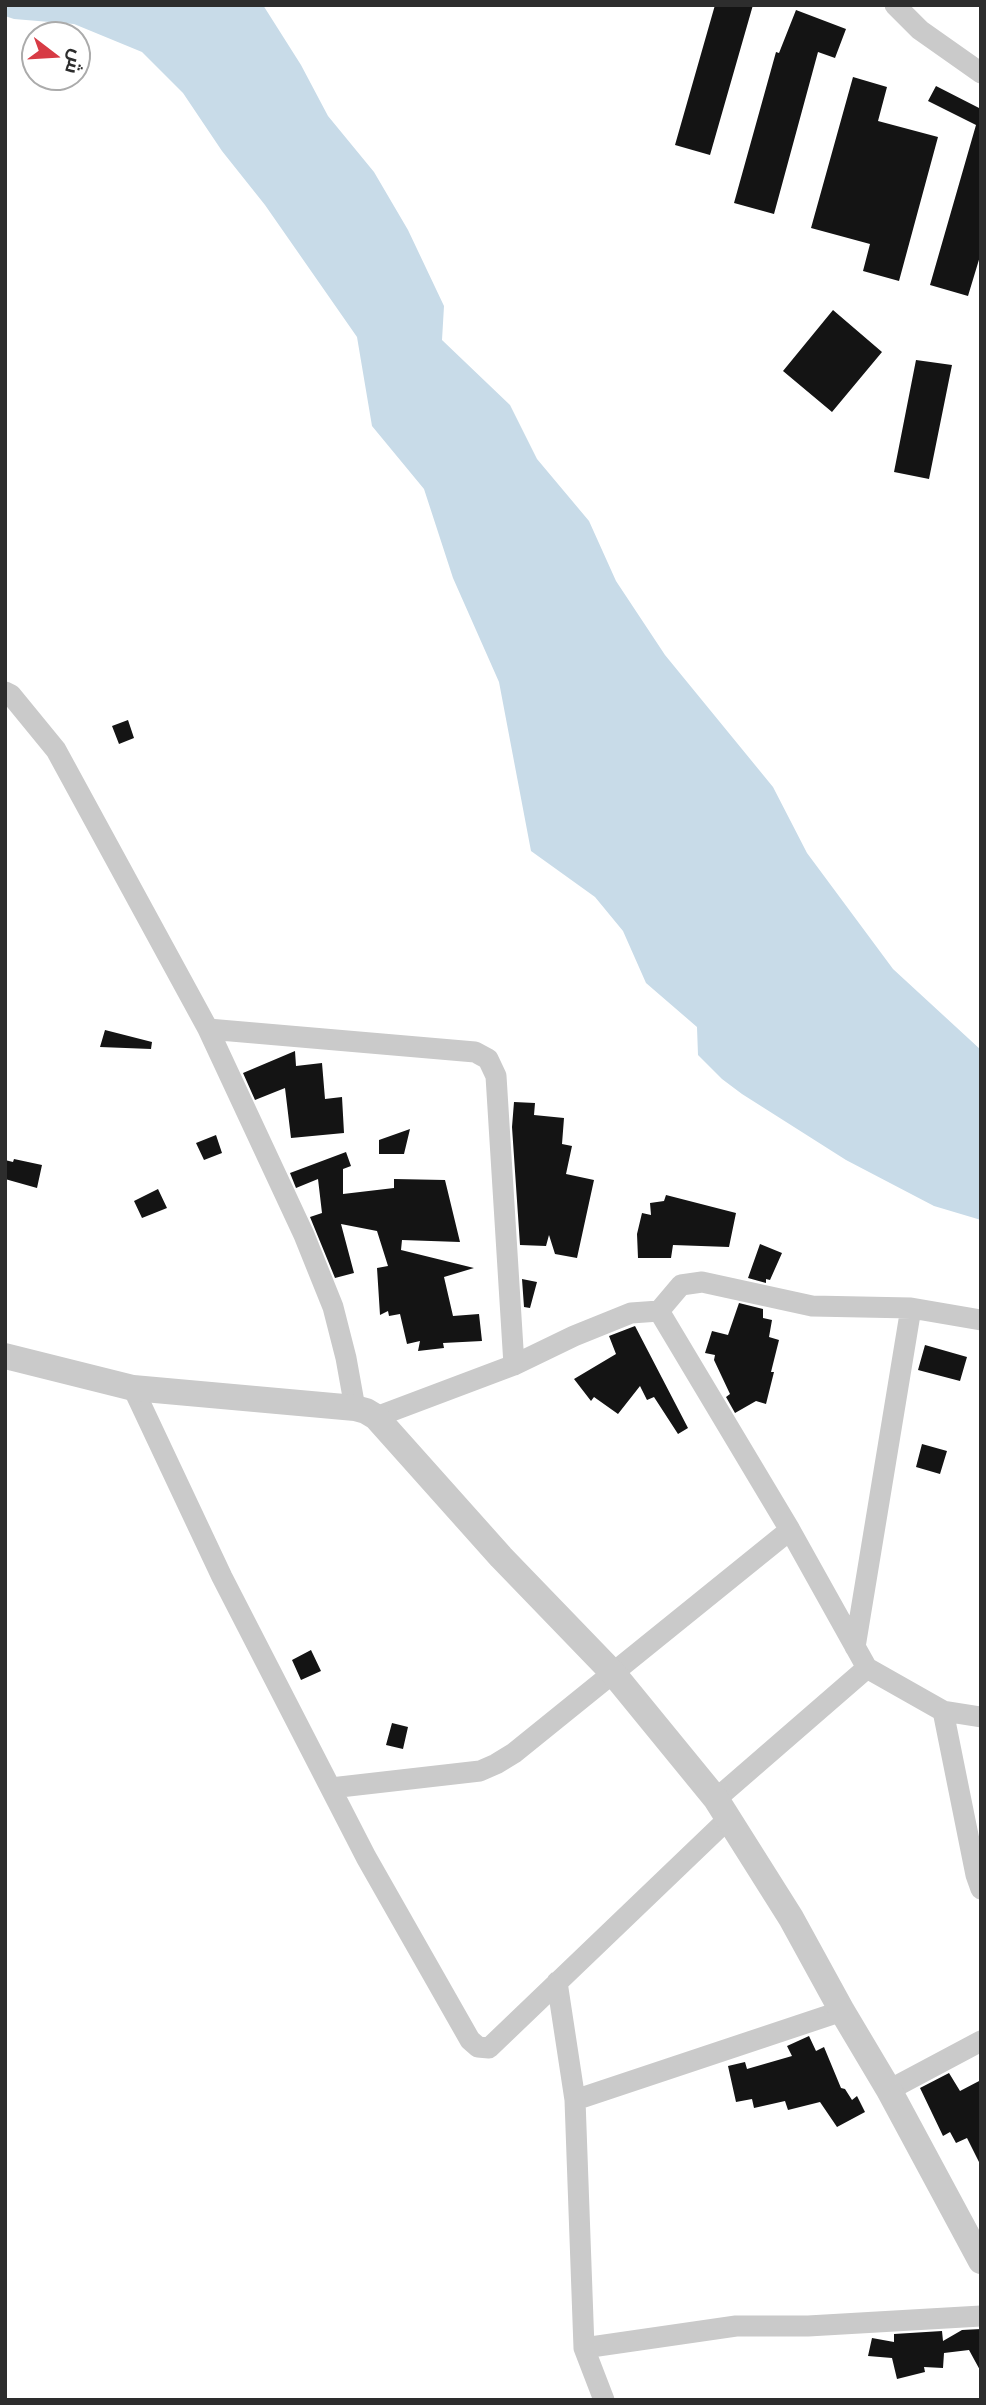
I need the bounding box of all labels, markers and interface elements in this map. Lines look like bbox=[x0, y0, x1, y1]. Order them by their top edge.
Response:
north arrow bbox=[21, 21, 91, 91]
text: ش bbox=[60, 47, 88, 76]

